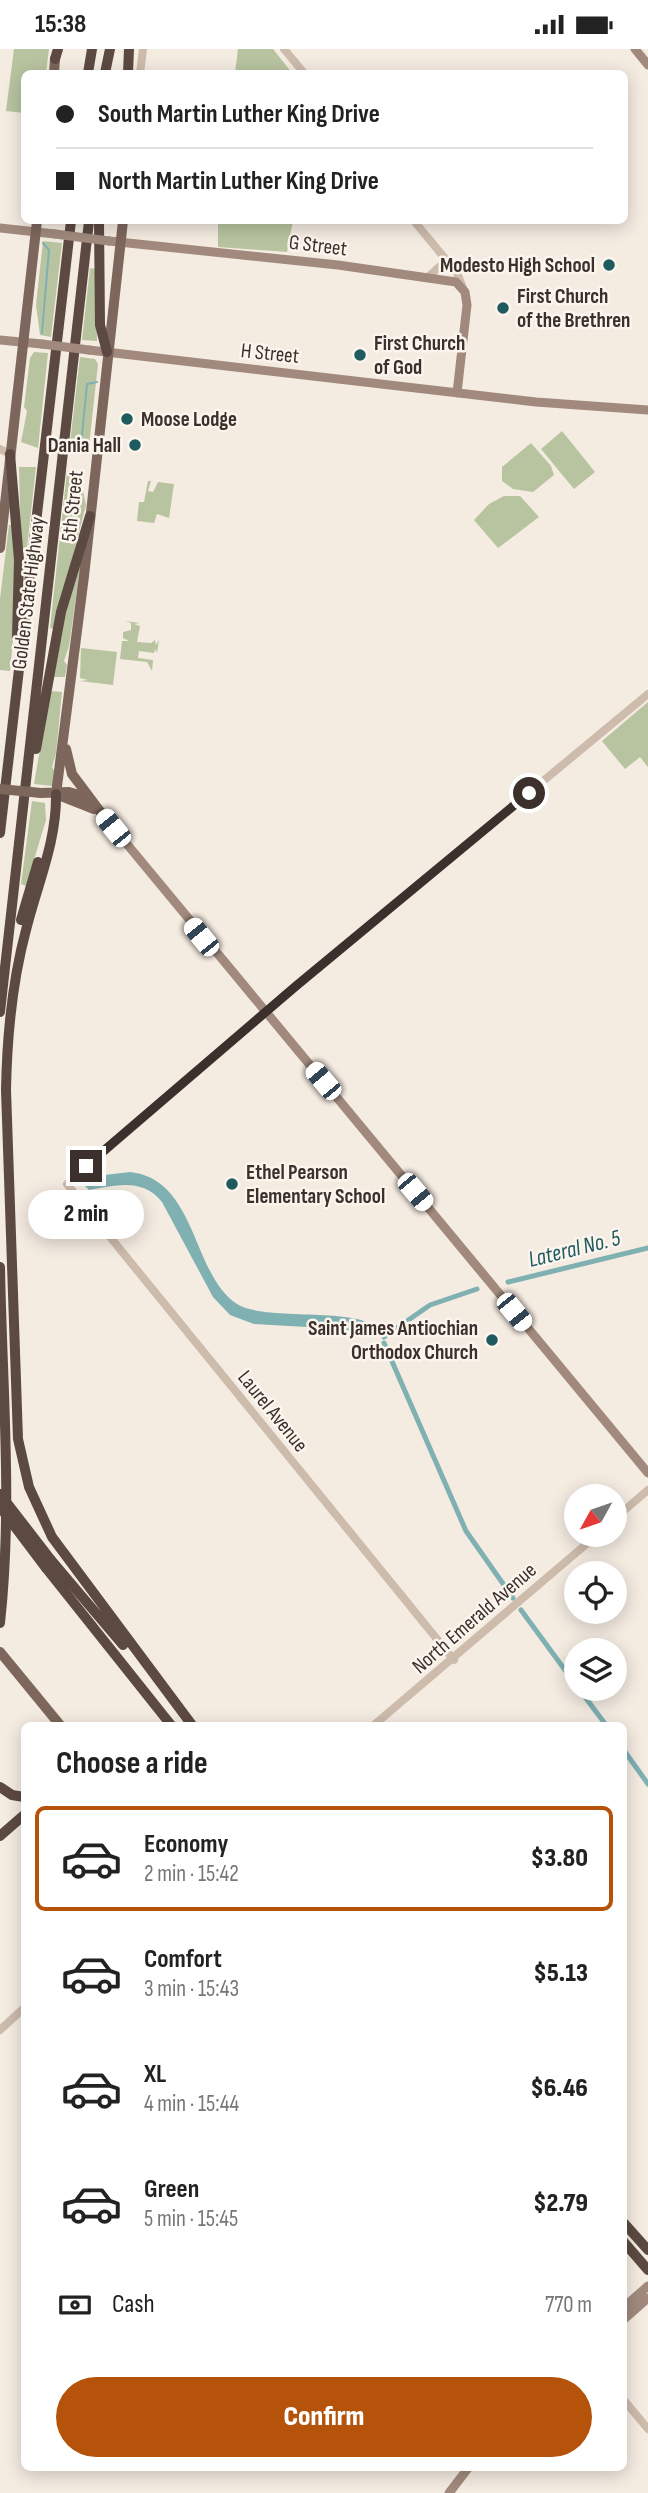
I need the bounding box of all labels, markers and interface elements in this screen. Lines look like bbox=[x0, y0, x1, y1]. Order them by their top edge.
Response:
text: 15:38 bbox=[35, 9, 86, 40]
text: South Martin Luther King Drive bbox=[98, 99, 380, 130]
text: North Martin Luther King Drive bbox=[98, 166, 379, 197]
street label: G Street bbox=[288, 230, 348, 261]
place label: Modesto High School bbox=[440, 253, 595, 278]
marker: Modesto High School bbox=[601, 257, 617, 273]
place label: First Church of the Brethren bbox=[517, 284, 630, 333]
marker: First Church of the Brethren bbox=[495, 300, 511, 316]
place label: First Church of God bbox=[374, 331, 465, 380]
street label: H Street bbox=[240, 338, 300, 369]
marker: First Church of God bbox=[352, 347, 368, 363]
place label: Moose Lodge bbox=[141, 407, 237, 432]
marker: Moose Lodge bbox=[119, 411, 135, 427]
place label: Dania Hall bbox=[48, 433, 121, 458]
marker: Dania Hall bbox=[127, 437, 143, 453]
street label: 5th Street bbox=[56, 469, 89, 543]
street label: Golden State Highway bbox=[7, 515, 50, 671]
route start bbox=[513, 777, 545, 809]
car bbox=[92, 805, 135, 851]
car bbox=[180, 914, 223, 960]
car bbox=[302, 1058, 345, 1104]
route end bbox=[70, 1150, 102, 1182]
place label: Ethel Pearson Elementary School bbox=[246, 1160, 385, 1209]
car bbox=[394, 1169, 437, 1215]
marker: Ethel Pearson Elementary School bbox=[224, 1176, 240, 1192]
callout: 2 min bbox=[28, 1191, 144, 1239]
text: 2 min bbox=[64, 1200, 108, 1228]
water label: Lateral No. 5 bbox=[525, 1224, 624, 1274]
car bbox=[493, 1289, 536, 1335]
place label: Saint James Antiochian Orthodox Church bbox=[308, 1316, 478, 1365]
marker: Saint James Antiochian Orthodox Church bbox=[484, 1332, 500, 1348]
street label: Laurel Avenue bbox=[232, 1366, 313, 1457]
north arrow bbox=[564, 1484, 626, 1547]
map controls bbox=[564, 1484, 627, 1701]
street label: North Emerald Avenue bbox=[407, 1558, 541, 1679]
button: locate bbox=[564, 1561, 627, 1624]
button: layers bbox=[564, 1638, 627, 1701]
text: Choose a ride bbox=[56, 1744, 208, 1783]
icon: car bbox=[60, 1827, 123, 1890]
text: Economy bbox=[144, 1829, 228, 1860]
text: $3.80 bbox=[531, 1843, 588, 1874]
text: 2 min · 15:42 bbox=[144, 1860, 239, 1888]
icon: car bbox=[60, 1942, 123, 2005]
text: Comfort bbox=[144, 1944, 222, 1975]
text: $5.13 bbox=[534, 1958, 588, 1989]
text: 3 min · 15:43 bbox=[144, 1975, 239, 2003]
icon: car bbox=[60, 2057, 123, 2120]
text: XL bbox=[144, 2059, 166, 2090]
text: $6.46 bbox=[530, 2073, 588, 2104]
text: 4 min · 15:44 bbox=[144, 2090, 239, 2118]
icon: car bbox=[60, 2172, 123, 2235]
text: Green bbox=[144, 2174, 199, 2205]
text: $2.79 bbox=[533, 2188, 588, 2219]
text: 5 min · 15:45 bbox=[144, 2205, 238, 2233]
icon: cash bbox=[56, 2286, 94, 2324]
text: Cash bbox=[112, 2289, 155, 2320]
text: 770 m bbox=[545, 2291, 592, 2319]
button: Confirm bbox=[56, 2377, 592, 2457]

